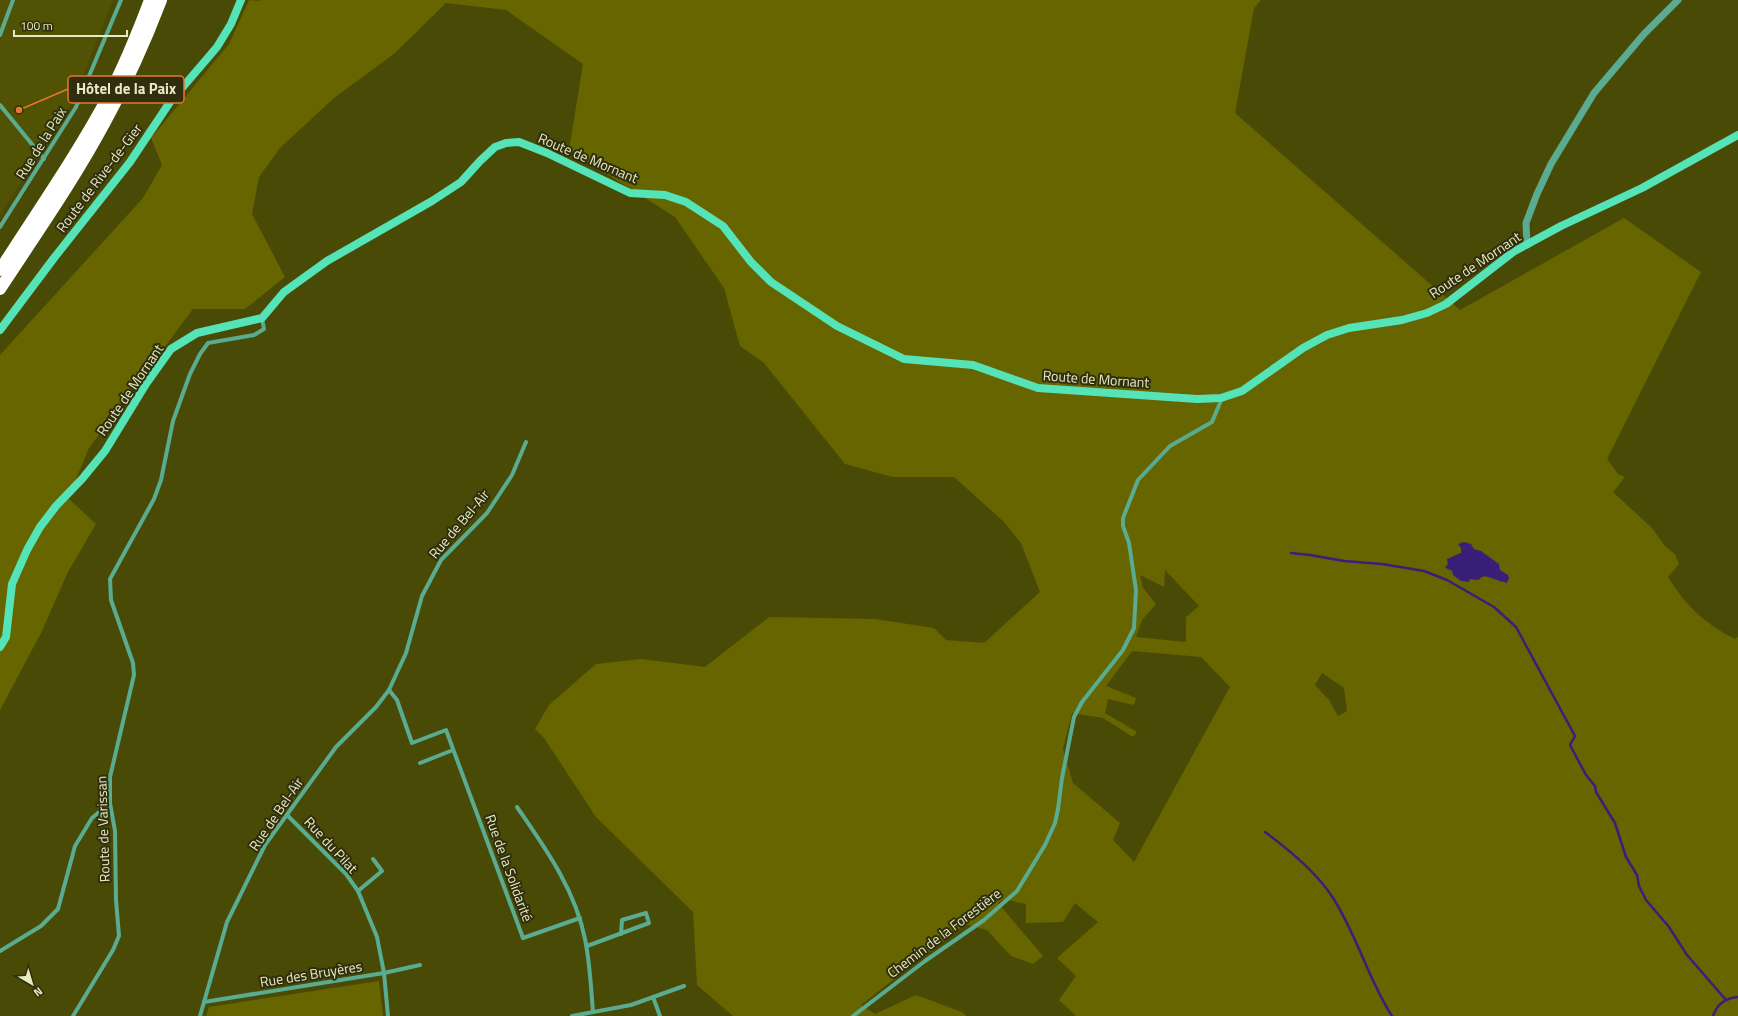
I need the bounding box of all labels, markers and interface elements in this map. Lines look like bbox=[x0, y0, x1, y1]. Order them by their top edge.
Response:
scale bar bbox=[14, 12, 127, 38]
text: 100 m bbox=[20, 16, 53, 35]
callout: Hôtel de la Paix bbox=[68, 76, 184, 103]
text: Hôtel de la Paix bbox=[76, 77, 176, 100]
street label: Rue de la Paix bbox=[10, 102, 71, 183]
street label: Route de Rive-de-Gier bbox=[51, 119, 147, 237]
street label: Route de Mornant bbox=[535, 127, 642, 188]
street label: Route de Mornant bbox=[1425, 226, 1525, 303]
street label: Route de Mornant bbox=[91, 340, 168, 440]
street label: Route de Mornant bbox=[1042, 364, 1150, 393]
street label: Rue de Bel-Air bbox=[423, 484, 494, 563]
street label: Rue de Bel-Air bbox=[243, 773, 308, 855]
street label: Route de Varissan bbox=[90, 776, 115, 882]
street label: Rue de la Solidarité bbox=[480, 811, 539, 924]
street label: Rue du Pilat bbox=[300, 812, 363, 878]
street label: Chemin de la Forestière bbox=[882, 883, 1005, 983]
street label: Rue des Bruyères bbox=[258, 955, 363, 992]
north arrow bbox=[12, 964, 52, 1004]
text: N bbox=[30, 983, 46, 1001]

